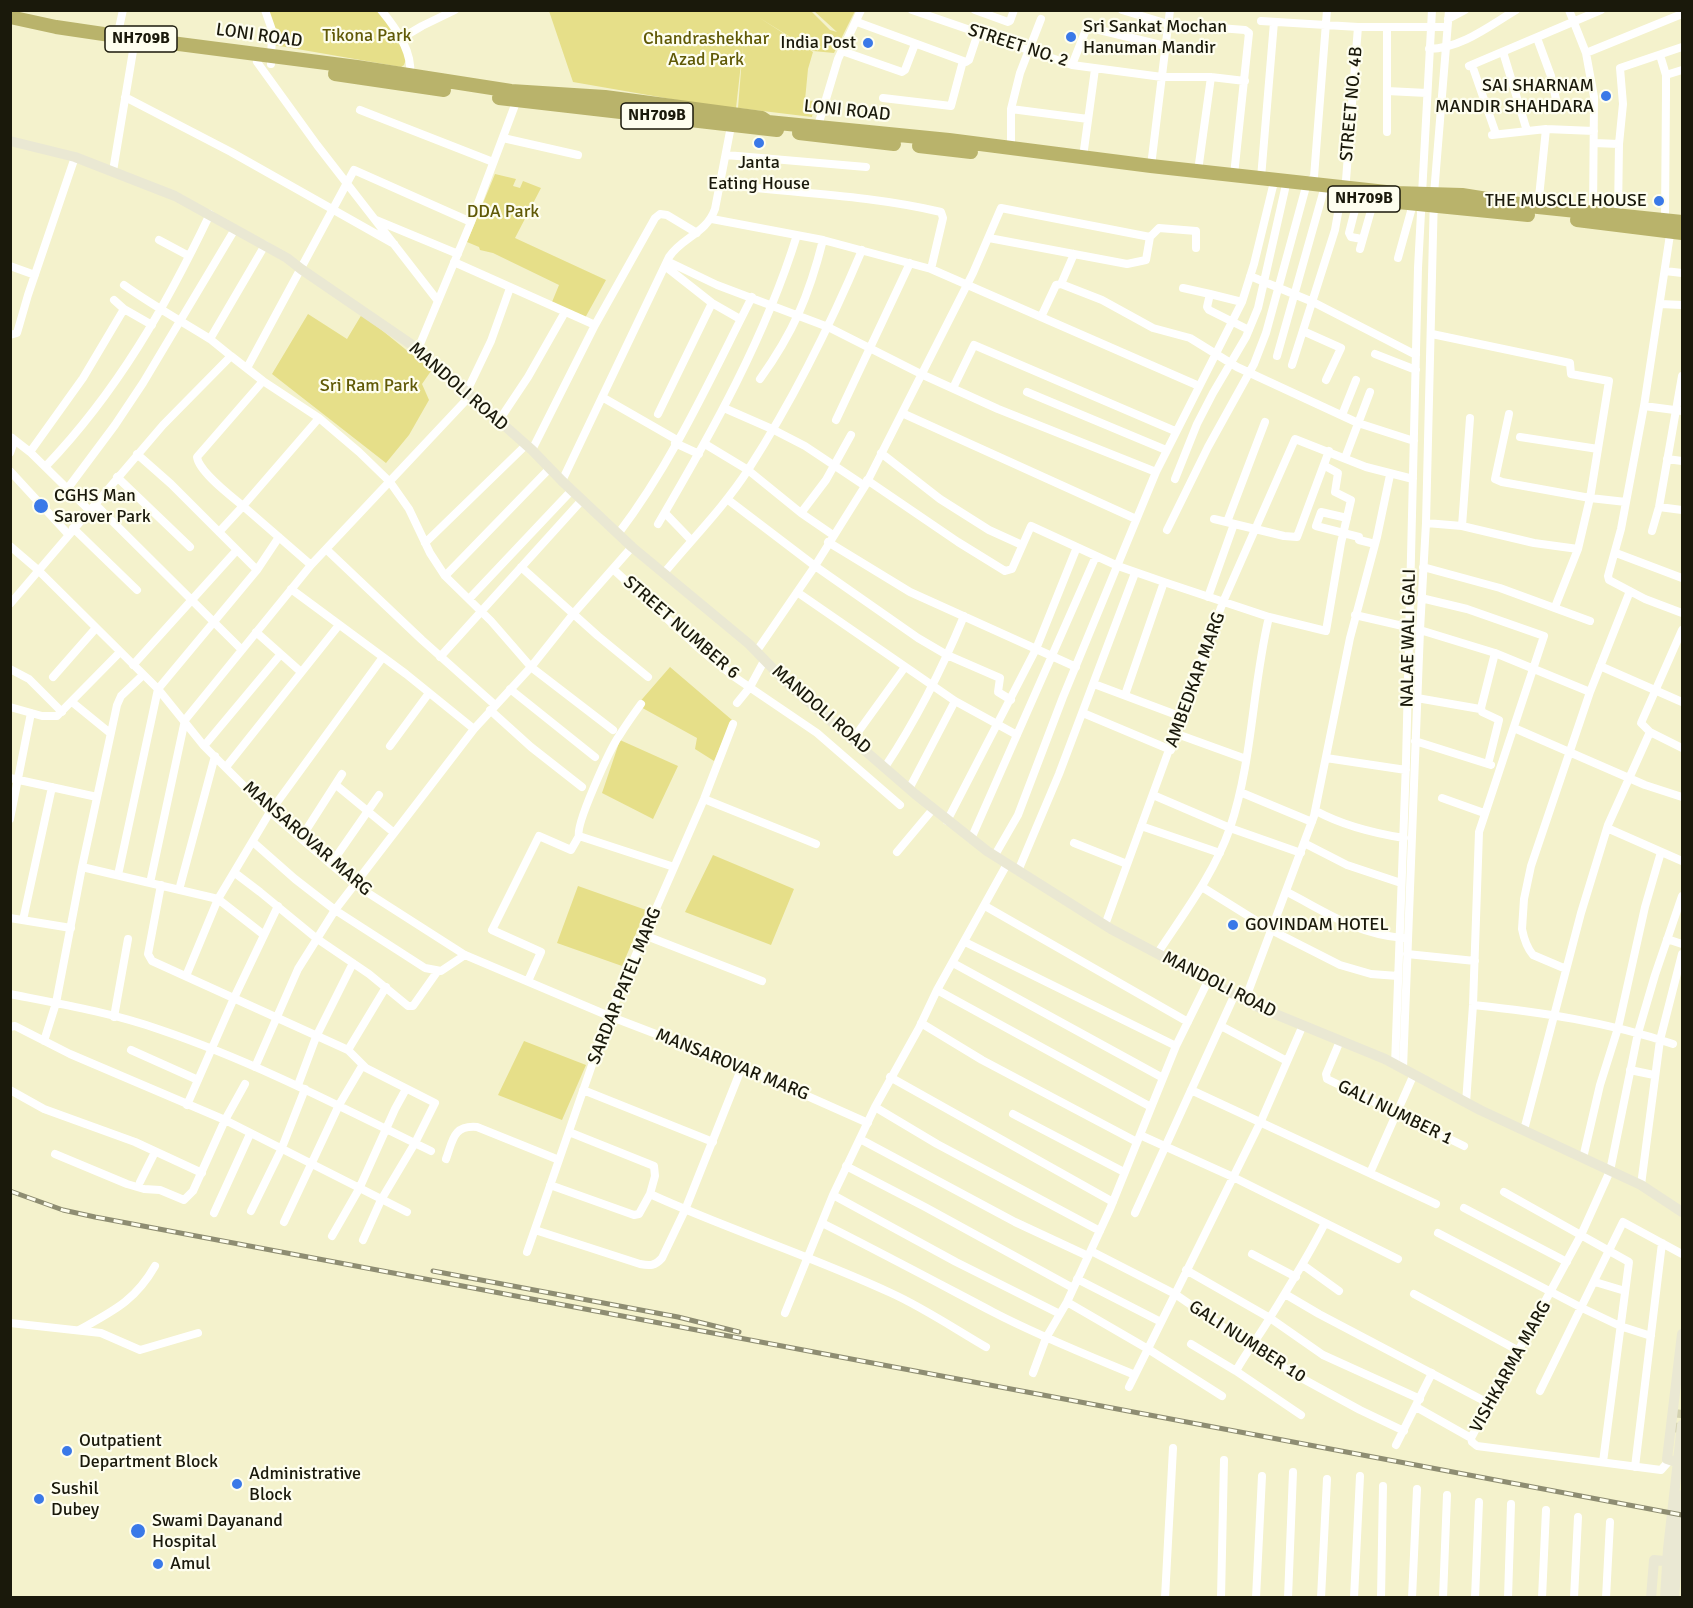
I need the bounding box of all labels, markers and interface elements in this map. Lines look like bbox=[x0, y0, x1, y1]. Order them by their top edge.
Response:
place label: Sri Sankat Mochan Hanuman Mandir bbox=[1083, 16, 1227, 58]
street label: LONI ROAD bbox=[214, 19, 304, 53]
street label: STREET NO. 2 bbox=[965, 20, 1071, 72]
park label: Tikona Park bbox=[322, 25, 412, 47]
road number: NH709B bbox=[105, 26, 177, 52]
park label: Chandrashekhar Azad Park bbox=[643, 28, 769, 70]
marker: Sri Sankat Mochan Hanuman Mandir bbox=[1064, 30, 1078, 44]
place label: India Post bbox=[780, 32, 856, 54]
marker: India Post bbox=[861, 36, 875, 50]
street label: STREET NO. 4B bbox=[1336, 46, 1368, 162]
place label: SAI SHARNAM MANDIR SHAHDARA bbox=[1435, 75, 1594, 118]
marker: SAI SHARNAM MANDIR SHAHDARA bbox=[1599, 89, 1613, 103]
street label: LONI ROAD bbox=[803, 96, 891, 126]
road number: NH709B bbox=[621, 103, 693, 129]
marker: Janta Eating House bbox=[752, 136, 766, 150]
place label: Janta Eating House bbox=[708, 152, 810, 195]
road number: NH709B bbox=[1328, 186, 1400, 212]
place label: THE MUSCLE HOUSE bbox=[1485, 190, 1647, 212]
marker: THE MUSCLE HOUSE bbox=[1652, 194, 1666, 208]
park label: DDA Park bbox=[467, 201, 539, 223]
street label: MANDOLI ROAD bbox=[404, 338, 512, 436]
park label: Sri Ram Park bbox=[320, 375, 418, 397]
place label: CGHS Man Sarover Park bbox=[54, 485, 151, 528]
marker: CGHS Man Sarover Park bbox=[32, 497, 50, 515]
street label: NALAE WALI GALI bbox=[1397, 568, 1421, 708]
street label: STREET NUMBER 6 bbox=[619, 572, 743, 684]
street label: AMBEDKAR MARG bbox=[1161, 609, 1231, 751]
street label: MANDOLI ROAD bbox=[767, 661, 875, 759]
street label: MANSAROVAR MARG bbox=[238, 777, 376, 901]
street label: SARDAR PATEL MARG bbox=[584, 904, 666, 1068]
place label: GOVINDAM HOTEL bbox=[1245, 914, 1389, 936]
marker: GOVINDAM HOTEL bbox=[1226, 918, 1240, 932]
street label: MANDOLI ROAD bbox=[1159, 947, 1279, 1023]
street label: MANSAROVAR MARG bbox=[652, 1024, 812, 1106]
street label: GALI NUMBER 1 bbox=[1334, 1076, 1456, 1150]
street label: GALI NUMBER 10 bbox=[1184, 1296, 1310, 1388]
street label: VISHKARMA MARG bbox=[1466, 1297, 1556, 1437]
place label: Outpatient Department Block bbox=[79, 1430, 218, 1472]
marker: Outpatient Department Block bbox=[60, 1444, 74, 1458]
place label: Administrative Block bbox=[249, 1463, 361, 1506]
marker: Administrative Block bbox=[230, 1477, 244, 1491]
place label: Sushil Dubey bbox=[51, 1478, 99, 1520]
marker: Sushil Dubey bbox=[32, 1492, 46, 1506]
place label: Swami Dayanand Hospital bbox=[152, 1510, 283, 1552]
marker: Swami Dayanand Hospital bbox=[129, 1522, 147, 1540]
place label: Amul bbox=[170, 1553, 210, 1575]
marker: Amul bbox=[151, 1557, 165, 1571]

